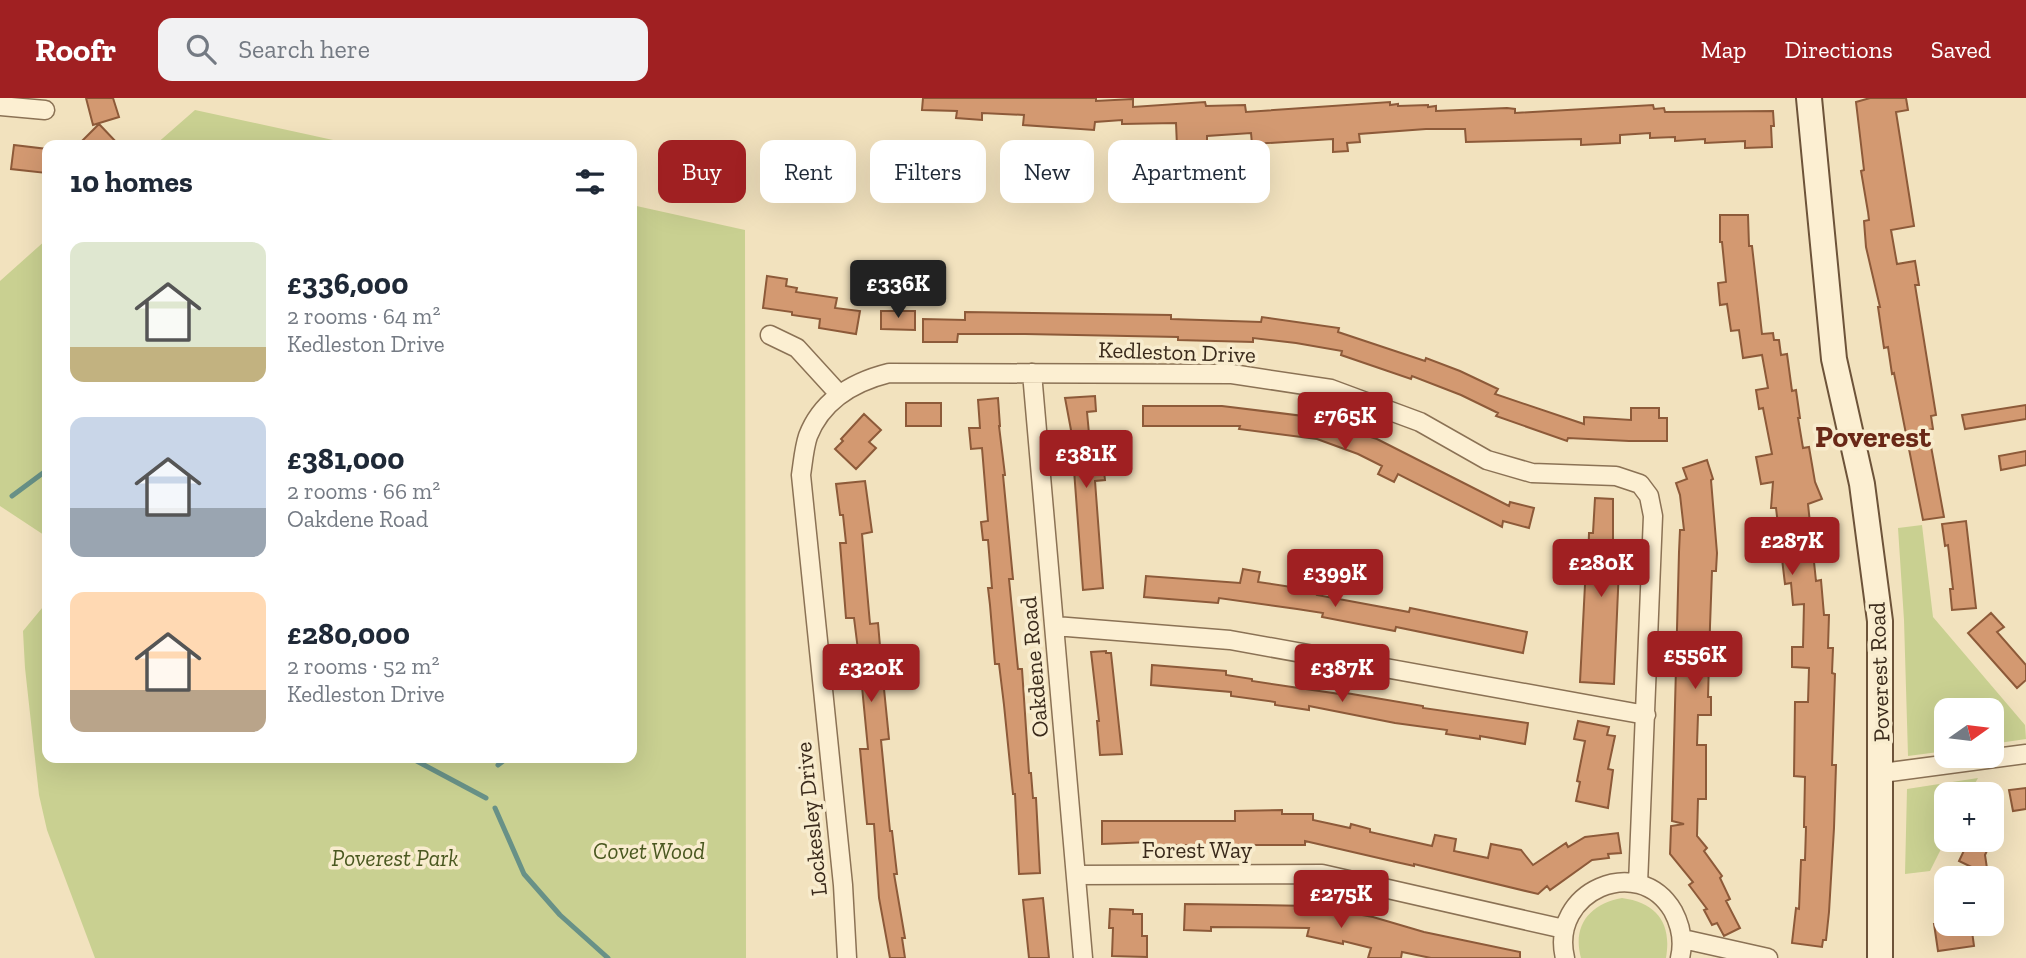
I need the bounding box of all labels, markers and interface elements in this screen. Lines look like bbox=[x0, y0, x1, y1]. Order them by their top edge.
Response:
search box bbox=[158, 18, 648, 81]
text: Roofr bbox=[35, 30, 116, 69]
icon: search bbox=[182, 30, 220, 68]
text: Search here bbox=[238, 33, 370, 65]
text: Map bbox=[1701, 35, 1747, 64]
text: Directions bbox=[1785, 35, 1893, 64]
text: Saved bbox=[1931, 35, 1991, 64]
chip: Buy bbox=[658, 140, 746, 203]
chip: Rent bbox=[760, 140, 856, 203]
chip: Filters bbox=[870, 140, 986, 203]
chip: New bbox=[1000, 140, 1094, 203]
chip: Apartment bbox=[1108, 140, 1270, 203]
icon: filters bbox=[571, 163, 609, 201]
text: 10 homes bbox=[70, 164, 193, 200]
pin: £336K bbox=[849, 260, 947, 320]
text: £336,000 bbox=[287, 266, 408, 302]
text: £336K bbox=[866, 269, 930, 297]
icon: home bbox=[126, 270, 210, 354]
text: 2 rooms · 64 m² bbox=[287, 302, 440, 330]
text: Kedleston Drive bbox=[287, 330, 445, 358]
street label: Kedleston Drive bbox=[1098, 335, 1256, 369]
pin: £765K bbox=[1296, 392, 1394, 452]
text: £765K bbox=[1314, 401, 1376, 429]
district label: Poverest bbox=[1815, 419, 1932, 455]
pin: £381K bbox=[1037, 430, 1135, 490]
text: £381K bbox=[1056, 439, 1116, 467]
text: £381,000 bbox=[287, 441, 405, 477]
icon: home bbox=[126, 445, 210, 529]
text: 2 rooms · 66 m² bbox=[287, 477, 440, 505]
text: Oakdene Road bbox=[287, 505, 428, 533]
pin: £287K bbox=[1743, 518, 1841, 577]
text: £287K bbox=[1760, 526, 1824, 554]
pin: £280K bbox=[1552, 540, 1650, 599]
text: £280K bbox=[1569, 548, 1633, 576]
pin: £399K bbox=[1286, 550, 1384, 609]
text: £399K bbox=[1303, 558, 1367, 586]
street label: Oakdene Road bbox=[1014, 595, 1054, 739]
street label: Poverest Road bbox=[1863, 601, 1895, 742]
text: £280,000 bbox=[287, 616, 410, 652]
icon: home bbox=[126, 620, 210, 704]
pin: £556K bbox=[1646, 632, 1744, 691]
text: £556K bbox=[1663, 640, 1727, 668]
pin: £320K bbox=[822, 644, 920, 704]
pin: £387K bbox=[1293, 644, 1391, 704]
text: 2 rooms · 52 m² bbox=[287, 652, 439, 680]
text: £320K bbox=[839, 653, 903, 681]
text: £387K bbox=[1311, 653, 1373, 681]
text: Kedleston Drive bbox=[287, 680, 445, 708]
north arrow bbox=[1934, 698, 2004, 768]
map controls bbox=[1934, 698, 2004, 936]
street label: Lockesley Drive bbox=[789, 741, 833, 897]
button: + bbox=[1934, 782, 2004, 852]
street label: Forest Way bbox=[1142, 836, 1253, 864]
park label: Covet Wood bbox=[593, 837, 705, 865]
park label: Poverest Park bbox=[332, 844, 458, 872]
button: − bbox=[1934, 866, 2004, 936]
pin: £275K bbox=[1292, 870, 1390, 930]
text: £275K bbox=[1310, 879, 1372, 907]

